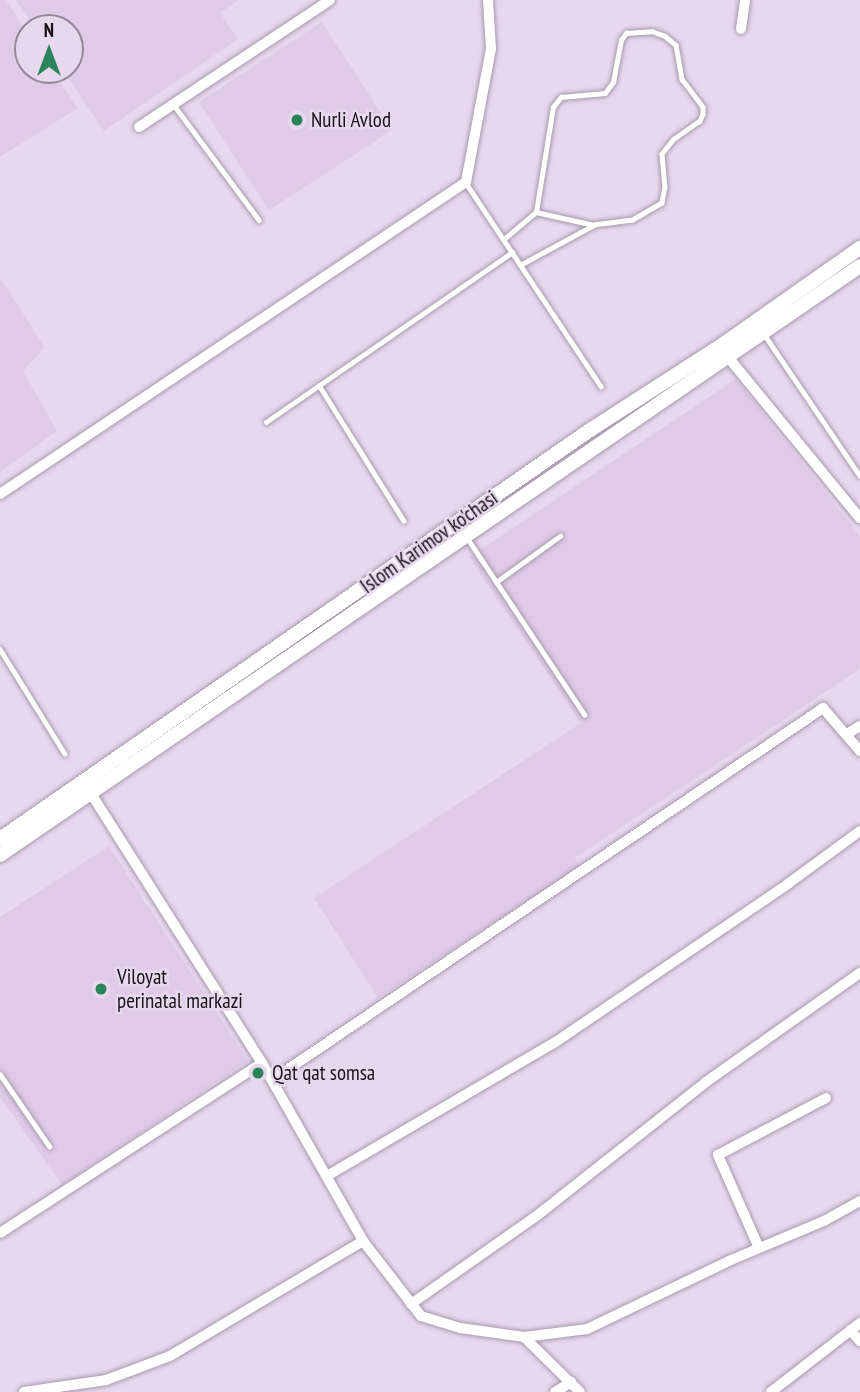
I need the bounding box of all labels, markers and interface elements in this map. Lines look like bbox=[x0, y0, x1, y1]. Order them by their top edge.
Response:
north arrow bbox=[14, 14, 84, 84]
text: N bbox=[44, 18, 54, 42]
place label: Nurli Avlod bbox=[311, 107, 392, 133]
marker: Nurli Avlod bbox=[289, 112, 305, 128]
street label: Islom Karimov ko'chasi bbox=[355, 485, 503, 599]
place label: Viloyat perinatal markazi bbox=[117, 964, 243, 1014]
marker: Viloyat perinatal markazi bbox=[91, 979, 111, 999]
place label: Qat qat somsa bbox=[272, 1060, 375, 1086]
marker: Qat qat somsa bbox=[250, 1065, 266, 1081]

